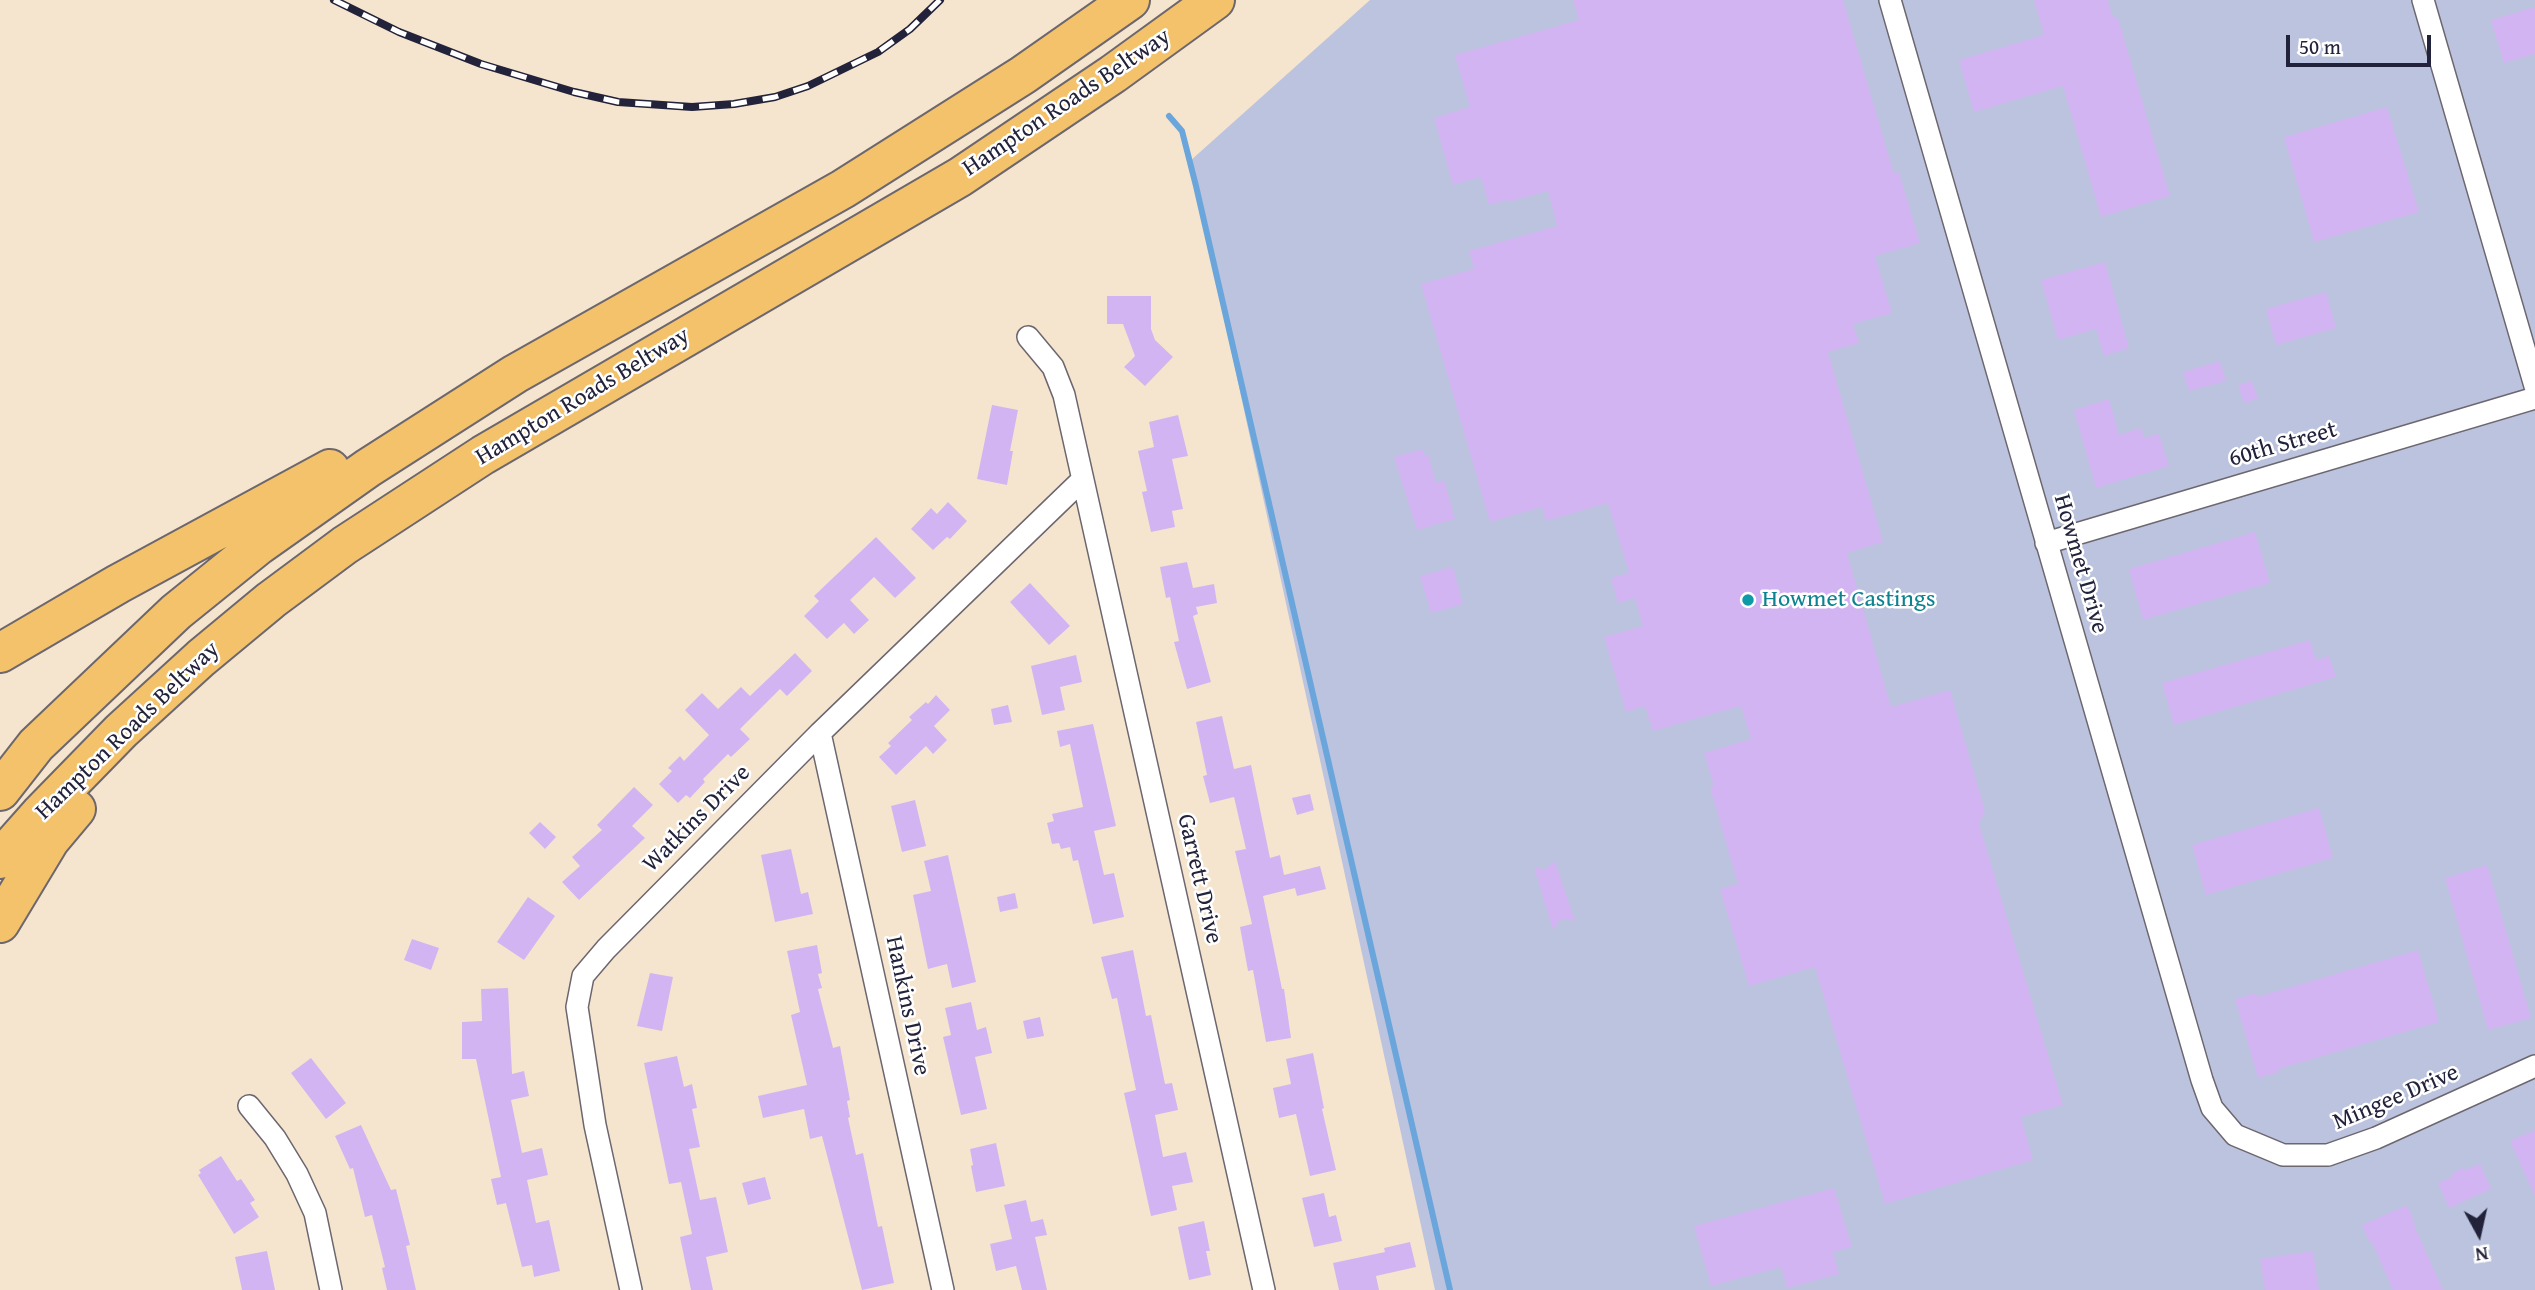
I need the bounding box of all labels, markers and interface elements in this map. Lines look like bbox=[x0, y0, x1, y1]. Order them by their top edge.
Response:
scale bar bbox=[2290, 21, 2435, 65]
street label: Hampton Roads Beltway bbox=[958, 23, 1176, 183]
text: 50 m bbox=[2299, 31, 2341, 62]
street label: Hampton Roads Beltway bbox=[471, 322, 695, 472]
street label: 60th Street bbox=[2226, 416, 2340, 474]
street label: Howmet Drive bbox=[2046, 491, 2114, 637]
place label: Howmet Castings bbox=[1762, 586, 1936, 614]
marker: Howmet Castings bbox=[1740, 592, 1756, 608]
street label: Hampton Roads Beltway bbox=[30, 636, 226, 826]
street label: Watkins Drive bbox=[637, 759, 757, 879]
street label: Garrett Drive bbox=[1170, 811, 1228, 947]
street label: Hankins Drive bbox=[878, 934, 936, 1078]
street label: Mingee Drive bbox=[2329, 1059, 2463, 1137]
north arrow bbox=[2444, 1199, 2514, 1269]
text: N bbox=[2474, 1240, 2490, 1270]

